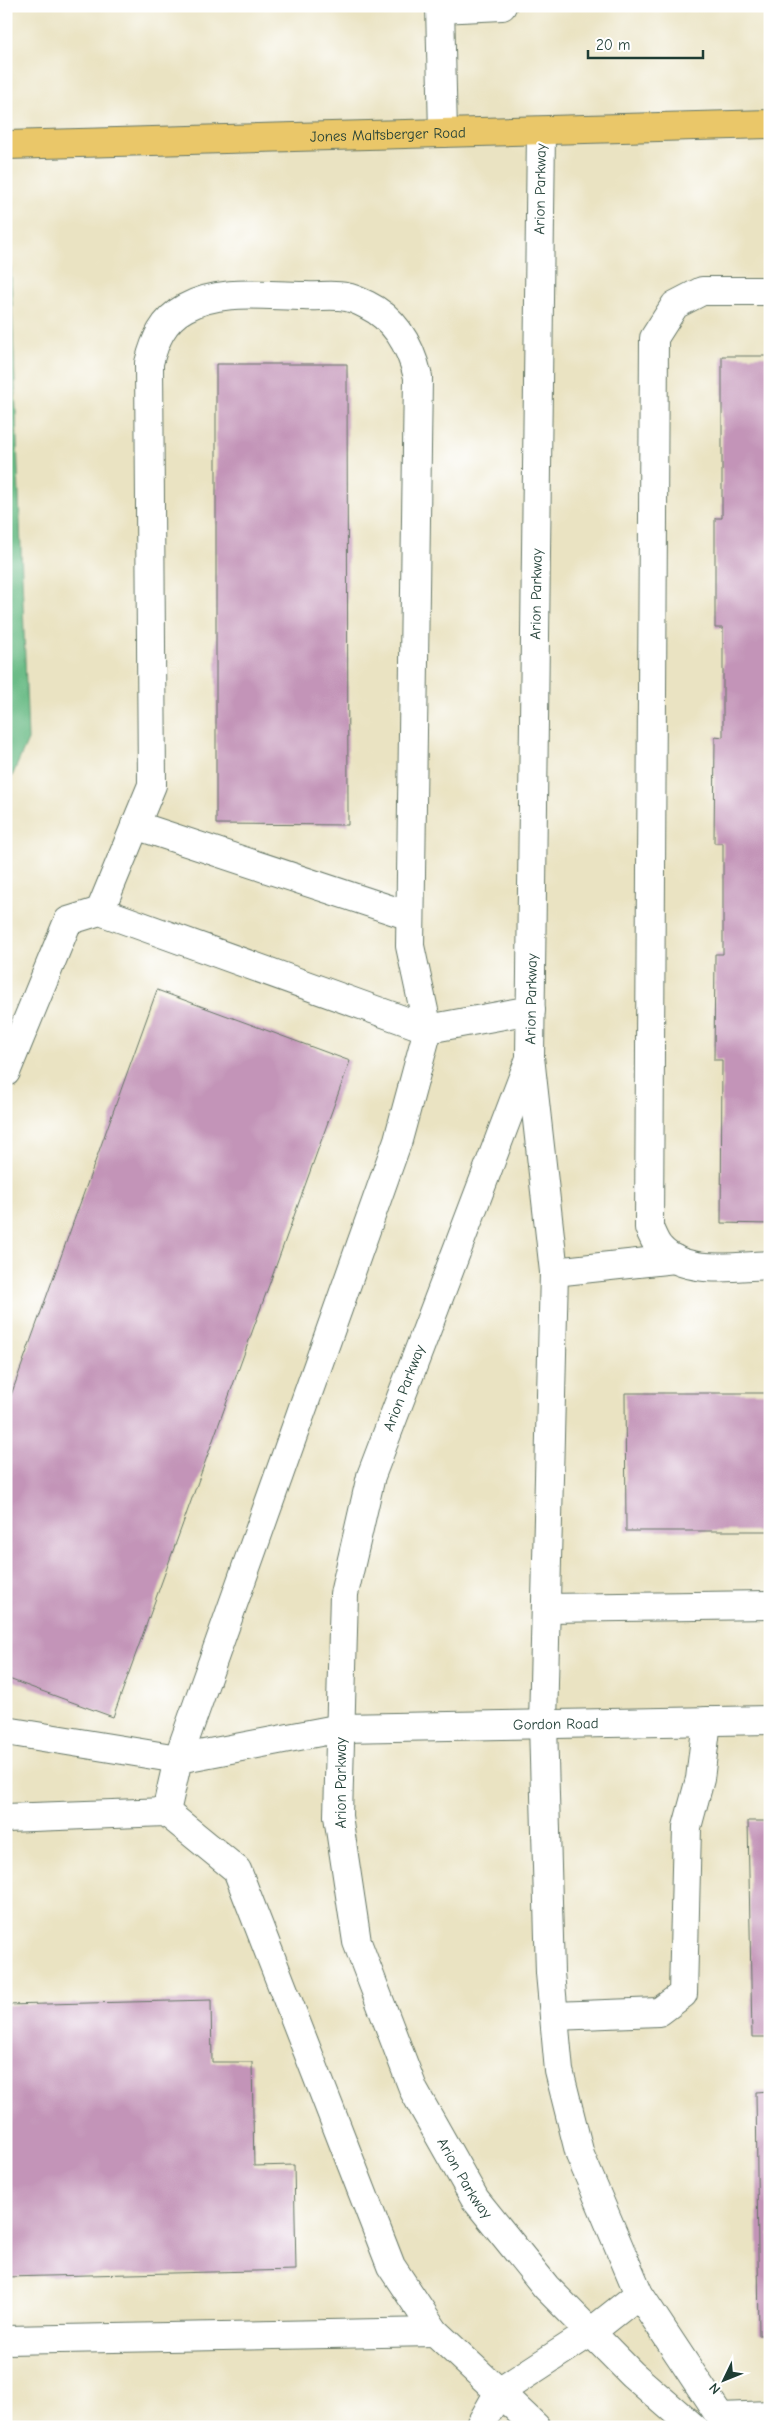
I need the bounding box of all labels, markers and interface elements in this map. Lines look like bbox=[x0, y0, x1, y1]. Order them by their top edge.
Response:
scale bar bbox=[588, 28, 704, 60]
text: 20 m bbox=[596, 36, 630, 54]
street label: Jones Maltsberger Road bbox=[310, 123, 466, 146]
street label: Arion Parkway bbox=[530, 143, 550, 235]
street label: Arion Parkway bbox=[526, 548, 546, 640]
street label: Arion Parkway bbox=[521, 953, 541, 1045]
street label: Arion Parkway bbox=[379, 1342, 429, 1434]
street label: Gordon Road bbox=[513, 1714, 599, 1734]
street label: Arion Parkway bbox=[332, 1737, 350, 1829]
street label: Arion Parkway bbox=[433, 2135, 496, 2222]
north arrow bbox=[698, 2356, 748, 2406]
text: N bbox=[706, 2379, 724, 2398]

